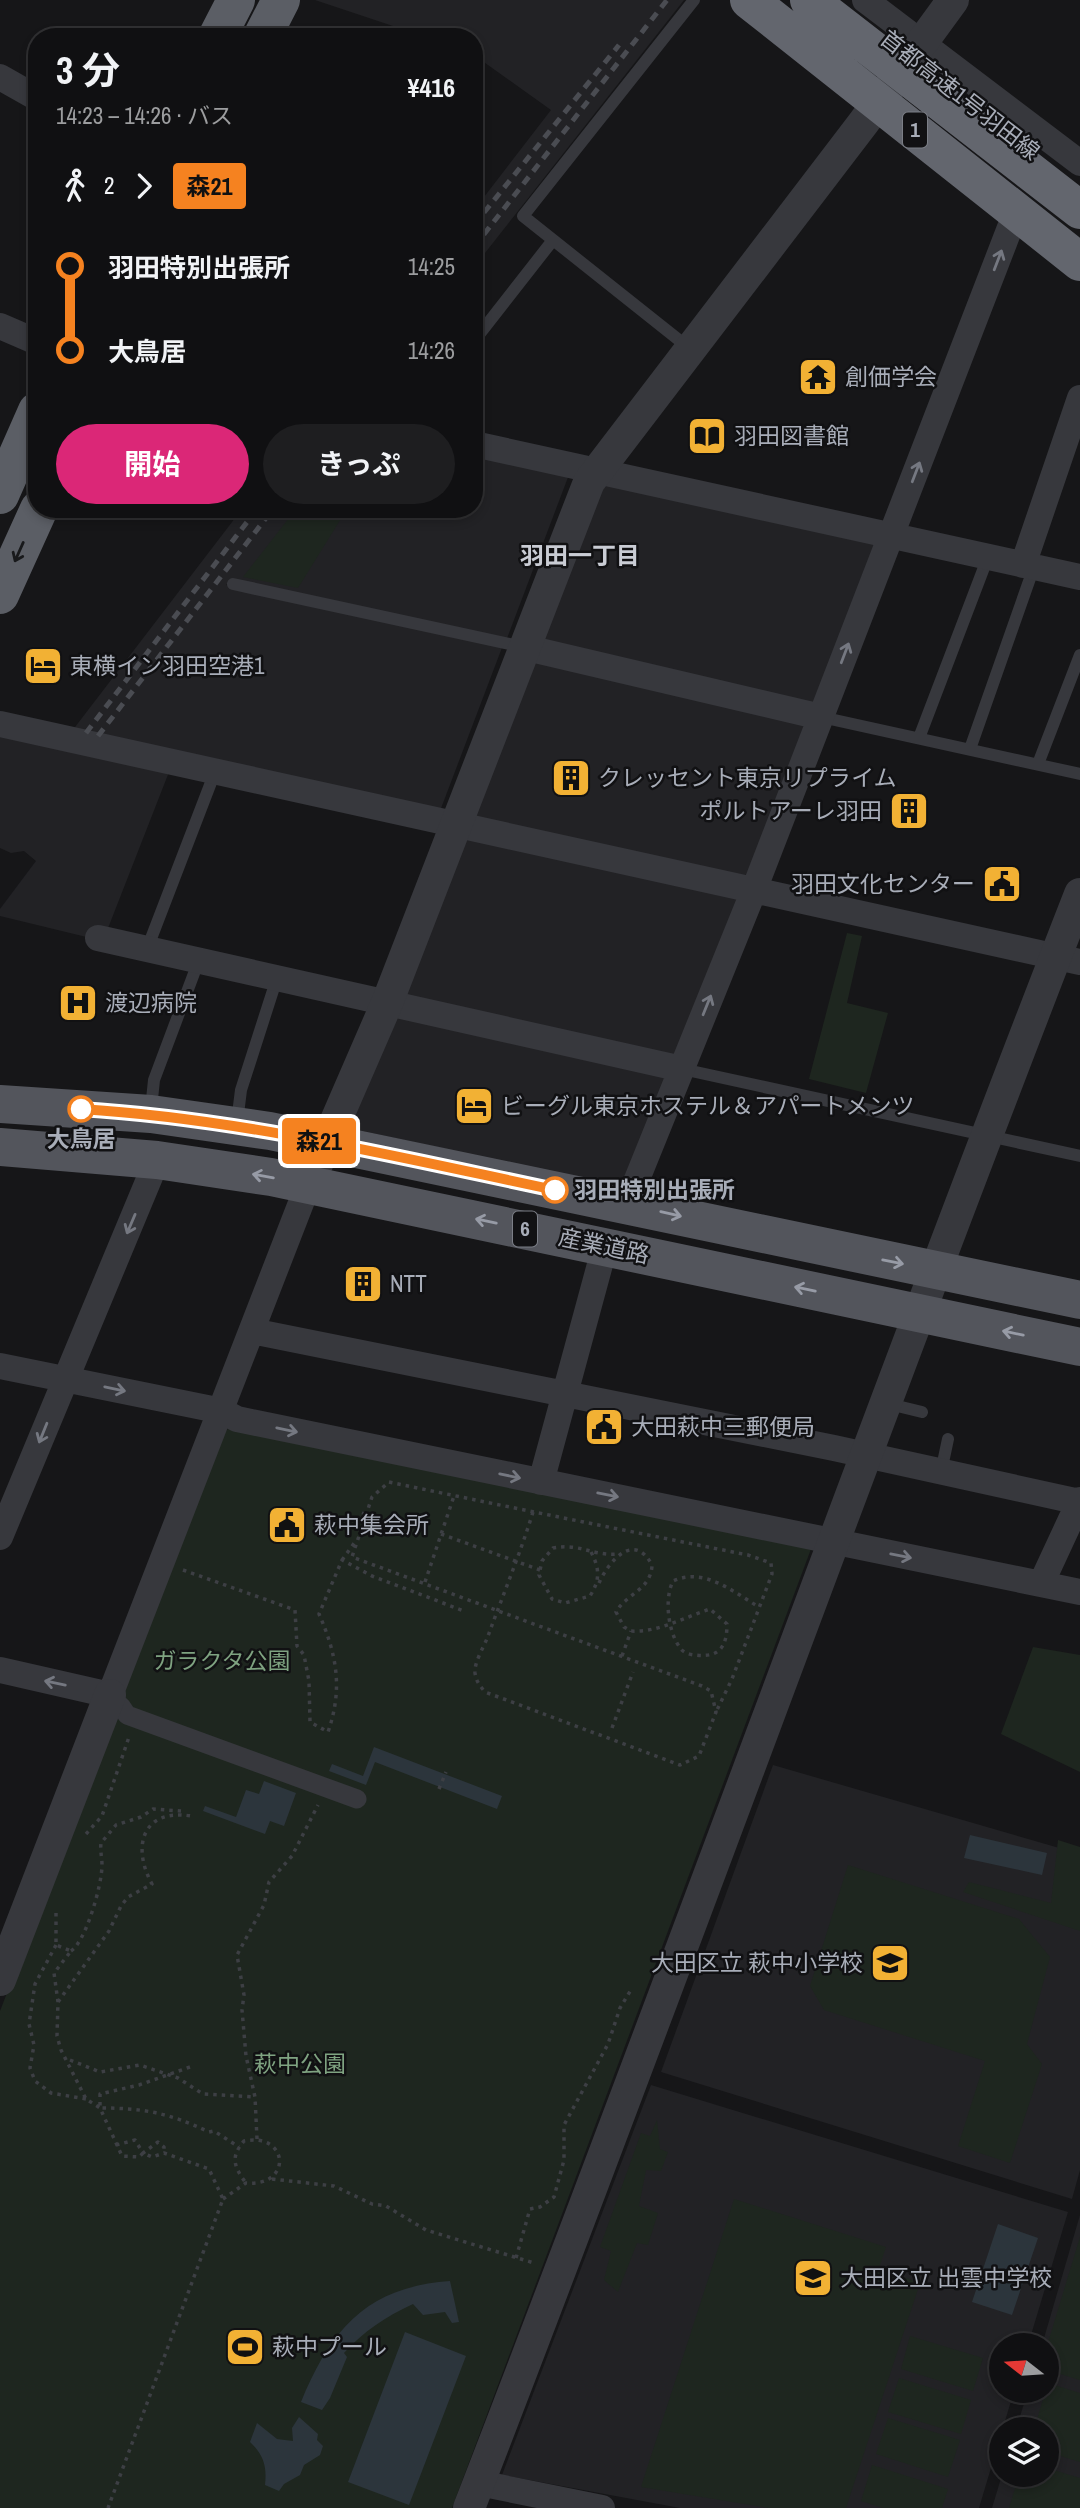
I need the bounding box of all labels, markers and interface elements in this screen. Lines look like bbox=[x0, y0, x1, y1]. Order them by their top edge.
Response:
street label: 首都高速1号羽田線 bbox=[875, 24, 1045, 166]
text: 3 分 bbox=[56, 45, 120, 96]
text: ¥416 bbox=[408, 70, 455, 105]
text: 14:23 – 14:26 · バス bbox=[56, 100, 233, 131]
road number: 1 bbox=[903, 113, 927, 148]
icon: walk bbox=[56, 167, 94, 205]
icon: forward bbox=[125, 167, 163, 205]
text: 2 bbox=[104, 170, 115, 201]
text: 森21 bbox=[187, 170, 232, 202]
one-way arrow bbox=[992, 249, 1005, 271]
text: 羽田特別出張所 bbox=[108, 250, 290, 285]
text: 14:25 bbox=[408, 251, 455, 282]
text: 大鳥居 bbox=[108, 334, 186, 369]
text: 14:26 bbox=[408, 335, 455, 366]
temple icon: 創価学会 bbox=[797, 356, 839, 398]
place label: 創価学会 bbox=[845, 361, 937, 392]
library icon: 羽田図書館 bbox=[686, 415, 728, 457]
place label: 羽田図書館 bbox=[734, 420, 849, 451]
button: 開始 bbox=[56, 424, 249, 504]
button: きっぷ bbox=[263, 424, 455, 504]
one-way arrow bbox=[910, 461, 923, 483]
district label: 羽田一丁目 bbox=[520, 539, 640, 571]
one-way arrow bbox=[12, 541, 25, 562]
one-way arrow bbox=[840, 643, 853, 665]
hotel icon: 東横イン羽田空港1 bbox=[22, 645, 64, 687]
place label: 東横イン羽田空港1 bbox=[70, 650, 265, 681]
building icon: クレッセント東京リプライム bbox=[550, 757, 592, 799]
place label: クレッセント東京リプライム bbox=[598, 762, 897, 793]
building icon: ポルトアーレ羽田 bbox=[888, 790, 930, 832]
place label: ポルトアーレ羽田 bbox=[699, 795, 882, 826]
public building icon: 羽田文化センター bbox=[981, 863, 1023, 905]
place label: 羽田文化センター bbox=[791, 868, 975, 899]
hospital icon: 渡辺病院 bbox=[57, 982, 99, 1024]
place label: 渡辺病院 bbox=[105, 987, 197, 1018]
one-way arrow bbox=[702, 995, 715, 1017]
hotel icon: ビーグル東京ホステル＆アパートメンツ bbox=[453, 1085, 495, 1127]
place label: ビーグル東京ホステル＆アパートメンツ bbox=[501, 1090, 915, 1121]
marker: 大鳥居 bbox=[68, 1096, 94, 1122]
line badge: 森21 bbox=[279, 1118, 359, 1164]
place label: 大鳥居 bbox=[47, 1123, 116, 1154]
text: 森21 bbox=[296, 1125, 342, 1157]
one-way arrow bbox=[252, 1169, 275, 1182]
place label: 羽田特別出張所 bbox=[574, 1174, 735, 1205]
marker: 羽田特別出張所 bbox=[542, 1177, 568, 1203]
one-way arrow bbox=[659, 1208, 682, 1221]
one-way arrow bbox=[124, 1212, 137, 1234]
road number: 6 bbox=[513, 1212, 537, 1246]
one-way arrow bbox=[475, 1214, 498, 1228]
street label: 産業道路 bbox=[556, 1221, 652, 1270]
one-way arrow bbox=[881, 1256, 904, 1270]
building icon: NTT bbox=[342, 1263, 384, 1305]
place label: NTT bbox=[390, 1268, 427, 1299]
one-way arrow bbox=[794, 1282, 817, 1296]
one-way arrow bbox=[1002, 1325, 1025, 1339]
one-way arrow bbox=[103, 1382, 126, 1396]
public building icon: 大田萩中三郵便局 bbox=[583, 1406, 625, 1448]
place label: 大田萩中三郵便局 bbox=[631, 1411, 815, 1442]
one-way arrow bbox=[36, 1422, 49, 1444]
one-way arrow bbox=[275, 1423, 298, 1437]
one-way arrow bbox=[498, 1469, 521, 1483]
one-way arrow bbox=[596, 1489, 619, 1502]
public building icon: 萩中集会所 bbox=[266, 1504, 308, 1546]
place label: 萩中集会所 bbox=[314, 1509, 429, 1540]
one-way arrow bbox=[889, 1550, 912, 1564]
park label: ガラクタ公園 bbox=[153, 1645, 291, 1676]
one-way arrow bbox=[44, 1675, 67, 1689]
school or university icon: 大田区立 萩中小学校 bbox=[869, 1942, 911, 1984]
place label: 大田区立 萩中小学校 bbox=[651, 1947, 863, 1978]
park label: 萩中公園 bbox=[254, 2048, 346, 2079]
school or university icon: 大田区立 出雲中学校 bbox=[792, 2257, 834, 2299]
place label: 大田区立 出雲中学校 bbox=[840, 2262, 1052, 2293]
sports icon: 萩中プール bbox=[224, 2326, 266, 2368]
place label: 萩中プール bbox=[272, 2331, 387, 2362]
north arrow bbox=[989, 2333, 1059, 2403]
map controls bbox=[989, 2333, 1059, 2487]
button: layers bbox=[989, 2417, 1059, 2487]

